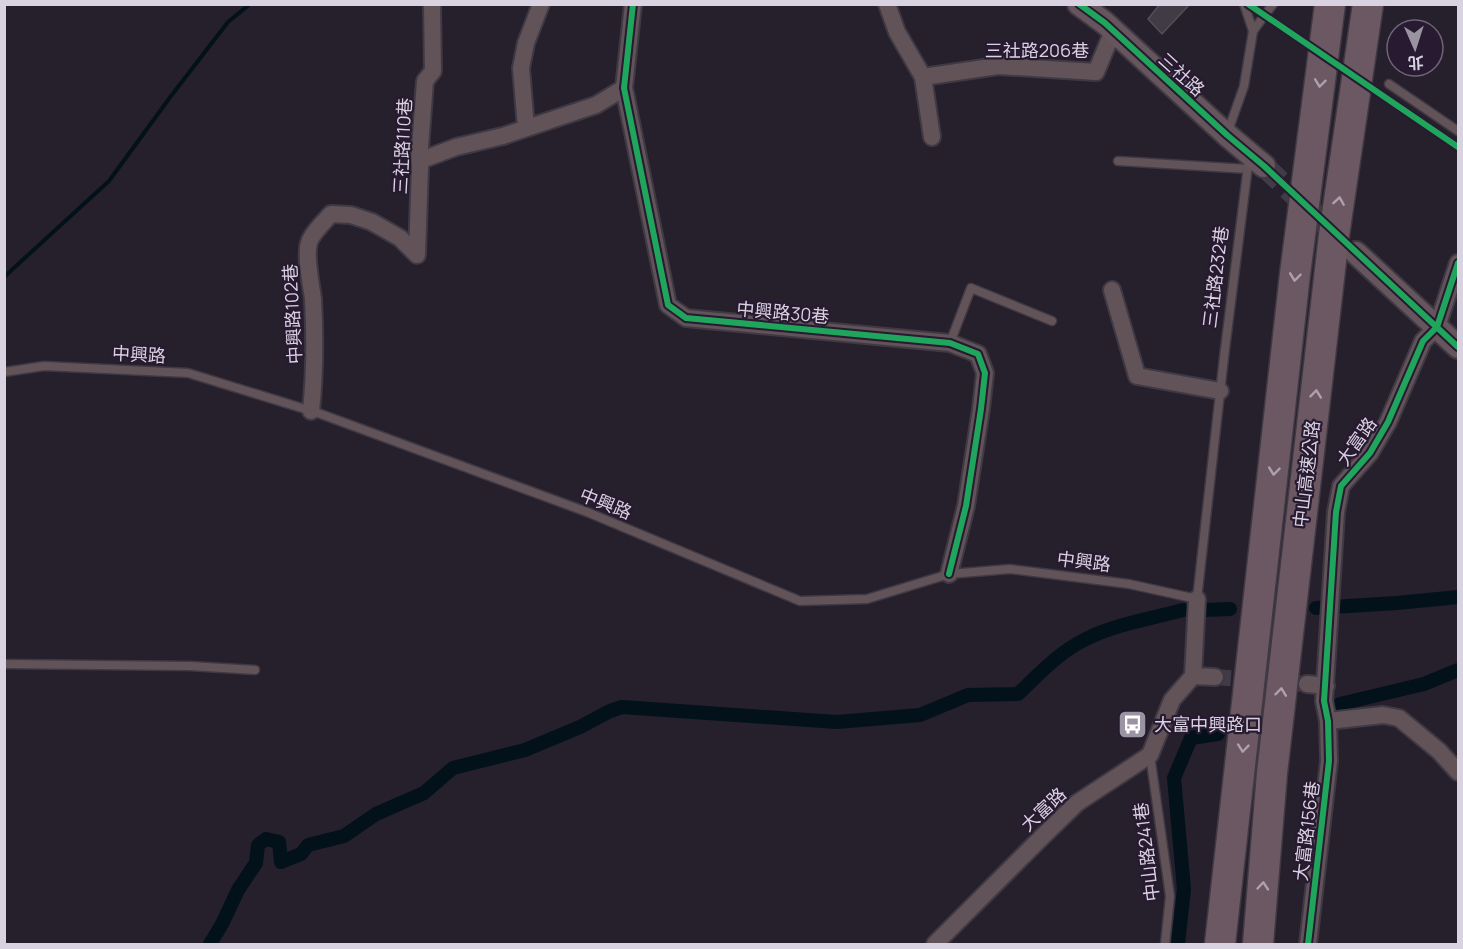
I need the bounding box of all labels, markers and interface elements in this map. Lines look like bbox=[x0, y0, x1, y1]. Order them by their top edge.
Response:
north arrow bbox=[1385, 18, 1445, 78]
street label: 三社路206巷 bbox=[985, 38, 1089, 62]
street label: 三社路 bbox=[1154, 47, 1210, 101]
text: 北 bbox=[1407, 52, 1424, 74]
one-way arrow bbox=[1314, 79, 1326, 88]
street label: 三社路110巷 bbox=[387, 97, 417, 195]
one-way arrow bbox=[1332, 196, 1344, 205]
street label: 三社路232巷 bbox=[1197, 225, 1233, 329]
street label: 中興路102巷 bbox=[277, 263, 307, 365]
one-way arrow bbox=[1289, 272, 1302, 281]
street label: 中興路30巷 bbox=[736, 296, 830, 328]
street label: 中興路 bbox=[111, 341, 167, 367]
one-way arrow bbox=[1309, 390, 1321, 399]
street label: 大富路 bbox=[1331, 412, 1381, 470]
street label: 中山高速公路 bbox=[1288, 419, 1324, 529]
one-way arrow bbox=[1268, 466, 1281, 475]
street label: 中興路 bbox=[576, 482, 636, 524]
street label: 中興路 bbox=[1056, 546, 1112, 576]
one-way arrow bbox=[1274, 688, 1287, 697]
bus stop icon: 大富中興路口 bbox=[1117, 708, 1149, 740]
place label: 大富中興路口 bbox=[1154, 712, 1262, 736]
one-way arrow bbox=[1237, 743, 1250, 752]
street label: 大富路156巷 bbox=[1288, 780, 1324, 882]
street label: 大富路 bbox=[1015, 782, 1071, 836]
street label: 中山路241巷 bbox=[1128, 801, 1164, 903]
one-way arrow bbox=[1256, 882, 1269, 891]

